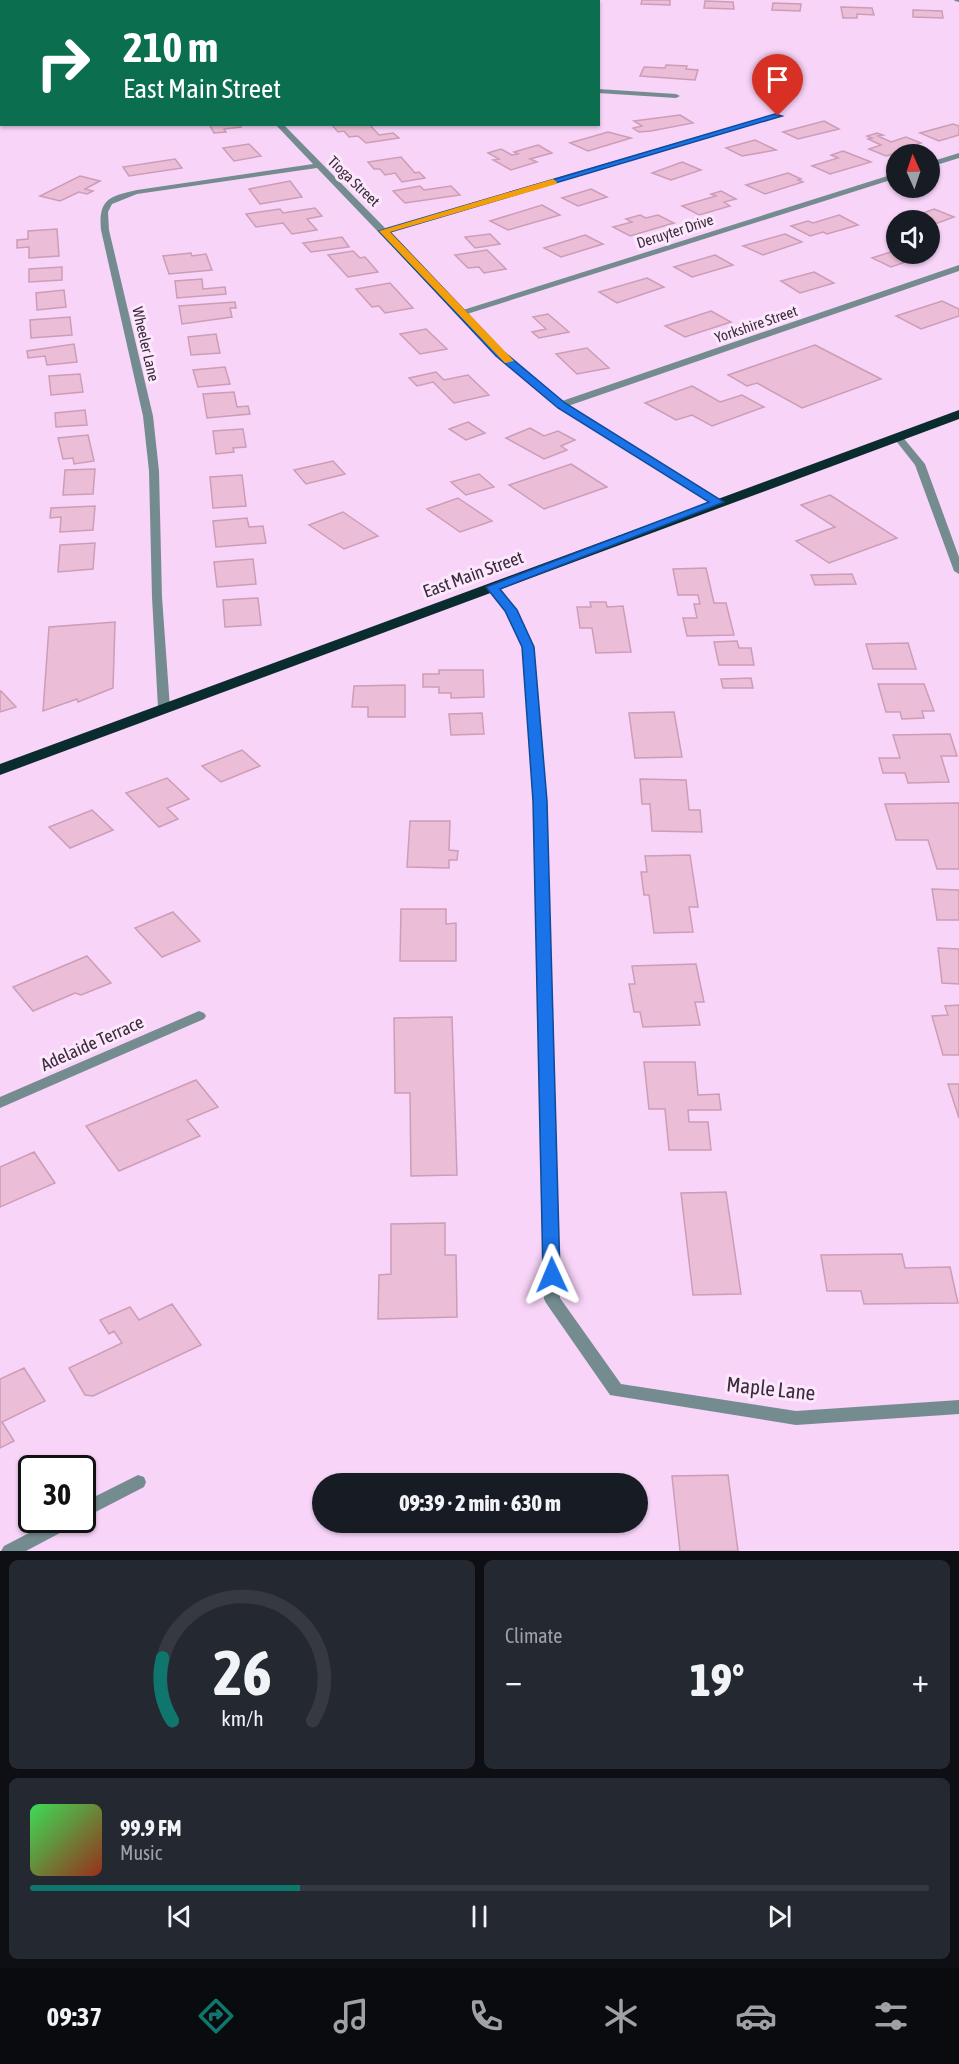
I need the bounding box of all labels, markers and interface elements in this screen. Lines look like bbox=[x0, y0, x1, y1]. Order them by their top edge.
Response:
text: 210 m bbox=[123, 23, 218, 71]
icon: right bbox=[24, 24, 102, 102]
pin bbox=[752, 54, 803, 116]
icon: arrive bbox=[761, 63, 794, 96]
text: East Main Street bbox=[123, 73, 281, 104]
north arrow bbox=[886, 144, 940, 198]
map controls bbox=[886, 144, 940, 264]
street label: Tioga Street bbox=[325, 152, 383, 210]
button: sound bbox=[886, 210, 940, 264]
street label: Deruyter Drive bbox=[635, 211, 716, 251]
street label: Yorkshire Street bbox=[713, 302, 799, 346]
street label: Wheeler Lane bbox=[129, 305, 163, 383]
street label: East Main Street bbox=[420, 546, 526, 602]
street label: Adelaide Terrace bbox=[37, 1011, 147, 1075]
position arrow bbox=[520, 1243, 584, 1307]
street label: Maple Lane bbox=[725, 1371, 817, 1405]
speed limit sign: 30 bbox=[18, 1455, 96, 1533]
text: 09:39 · 2 min · 630 m bbox=[399, 1490, 561, 1516]
text: Climate bbox=[505, 1624, 562, 1647]
text: 26 bbox=[213, 1637, 271, 1708]
text: 19° bbox=[690, 1654, 744, 1706]
text: − bbox=[505, 1661, 522, 1699]
text: + bbox=[912, 1661, 929, 1699]
text: km/h bbox=[221, 1707, 263, 1732]
text: 99.9 FM bbox=[120, 1815, 182, 1841]
text: Music bbox=[120, 1841, 162, 1864]
icon: previous bbox=[163, 1900, 196, 1933]
icon: pause bbox=[463, 1900, 496, 1933]
icon: next bbox=[763, 1900, 796, 1933]
icon: directions bbox=[195, 1995, 237, 2037]
icon: music bbox=[330, 1995, 372, 2037]
icon: phone bbox=[465, 1995, 507, 2037]
icon: climate bbox=[600, 1995, 642, 2037]
icon: car bbox=[735, 1995, 777, 2037]
icon: filters bbox=[870, 1995, 912, 2037]
text: 09:37 bbox=[47, 2001, 102, 2032]

